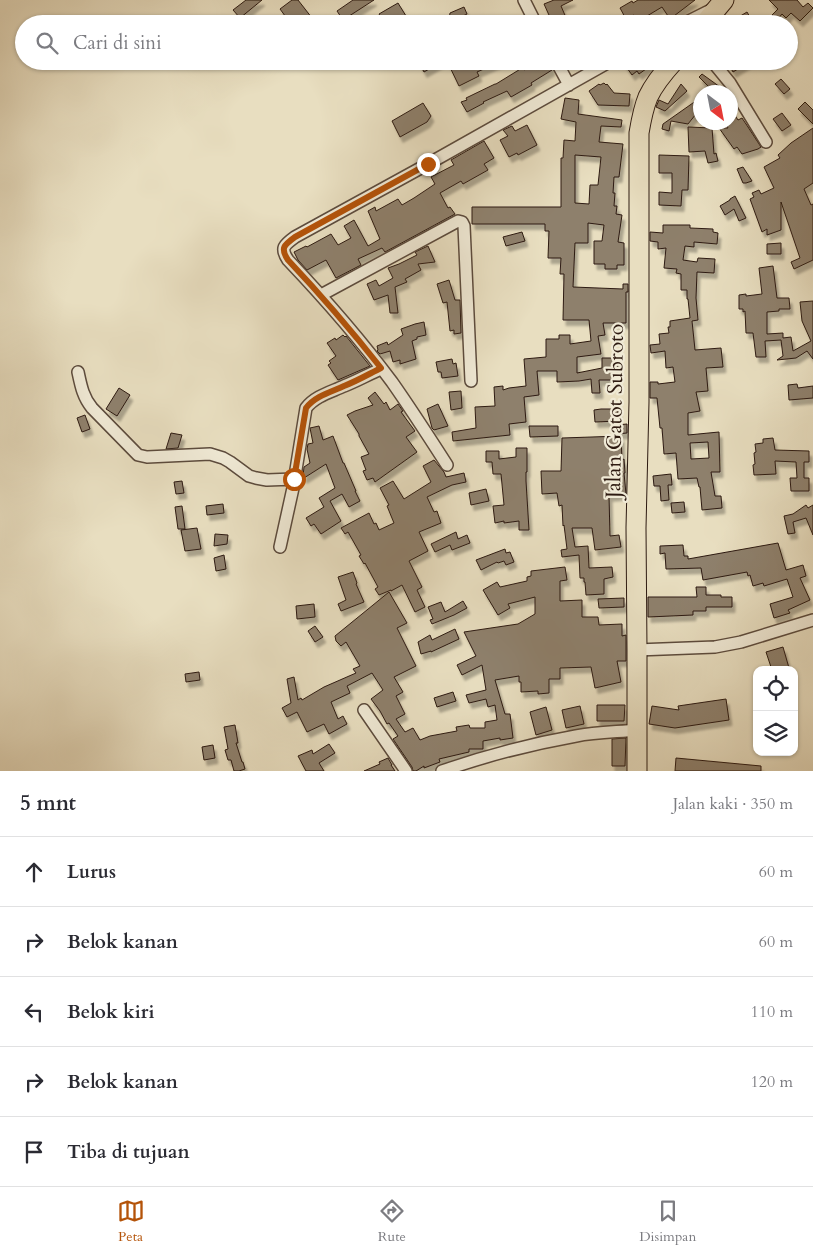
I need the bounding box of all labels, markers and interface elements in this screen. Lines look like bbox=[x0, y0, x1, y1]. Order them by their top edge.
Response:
search box bbox=[15, 15, 798, 70]
icon: search bbox=[33, 29, 61, 57]
text: Cari di sini bbox=[73, 30, 162, 56]
north arrow bbox=[693, 85, 738, 130]
route end bbox=[417, 153, 440, 176]
street label: Jalan Gatot Subroto bbox=[599, 324, 631, 501]
route start bbox=[283, 468, 306, 491]
map controls bbox=[753, 666, 798, 756]
button: locate bbox=[753, 666, 798, 711]
button: layers bbox=[753, 711, 798, 756]
text: 5 mnt bbox=[20, 789, 76, 818]
text: Jalan kaki · 350 m bbox=[673, 793, 793, 815]
icon: ahead bbox=[20, 858, 48, 886]
text: Lurus bbox=[67, 859, 116, 885]
text: 60 m bbox=[759, 861, 793, 883]
icon: right bbox=[20, 928, 48, 956]
text: Belok kanan bbox=[67, 929, 178, 955]
text: 60 m bbox=[759, 931, 793, 953]
icon: left bbox=[20, 998, 48, 1026]
text: Belok kiri bbox=[67, 999, 154, 1025]
text: 110 m bbox=[751, 1001, 793, 1023]
icon: right bbox=[20, 1068, 48, 1096]
text: Belok kanan bbox=[67, 1069, 178, 1095]
text: 120 m bbox=[751, 1071, 793, 1093]
icon: arrive bbox=[20, 1138, 48, 1166]
text: Tiba di tujuan bbox=[67, 1139, 190, 1165]
tab: Peta bbox=[117, 1197, 145, 1246]
tab: Rute bbox=[378, 1197, 406, 1246]
tab: Disimpan bbox=[639, 1197, 696, 1246]

